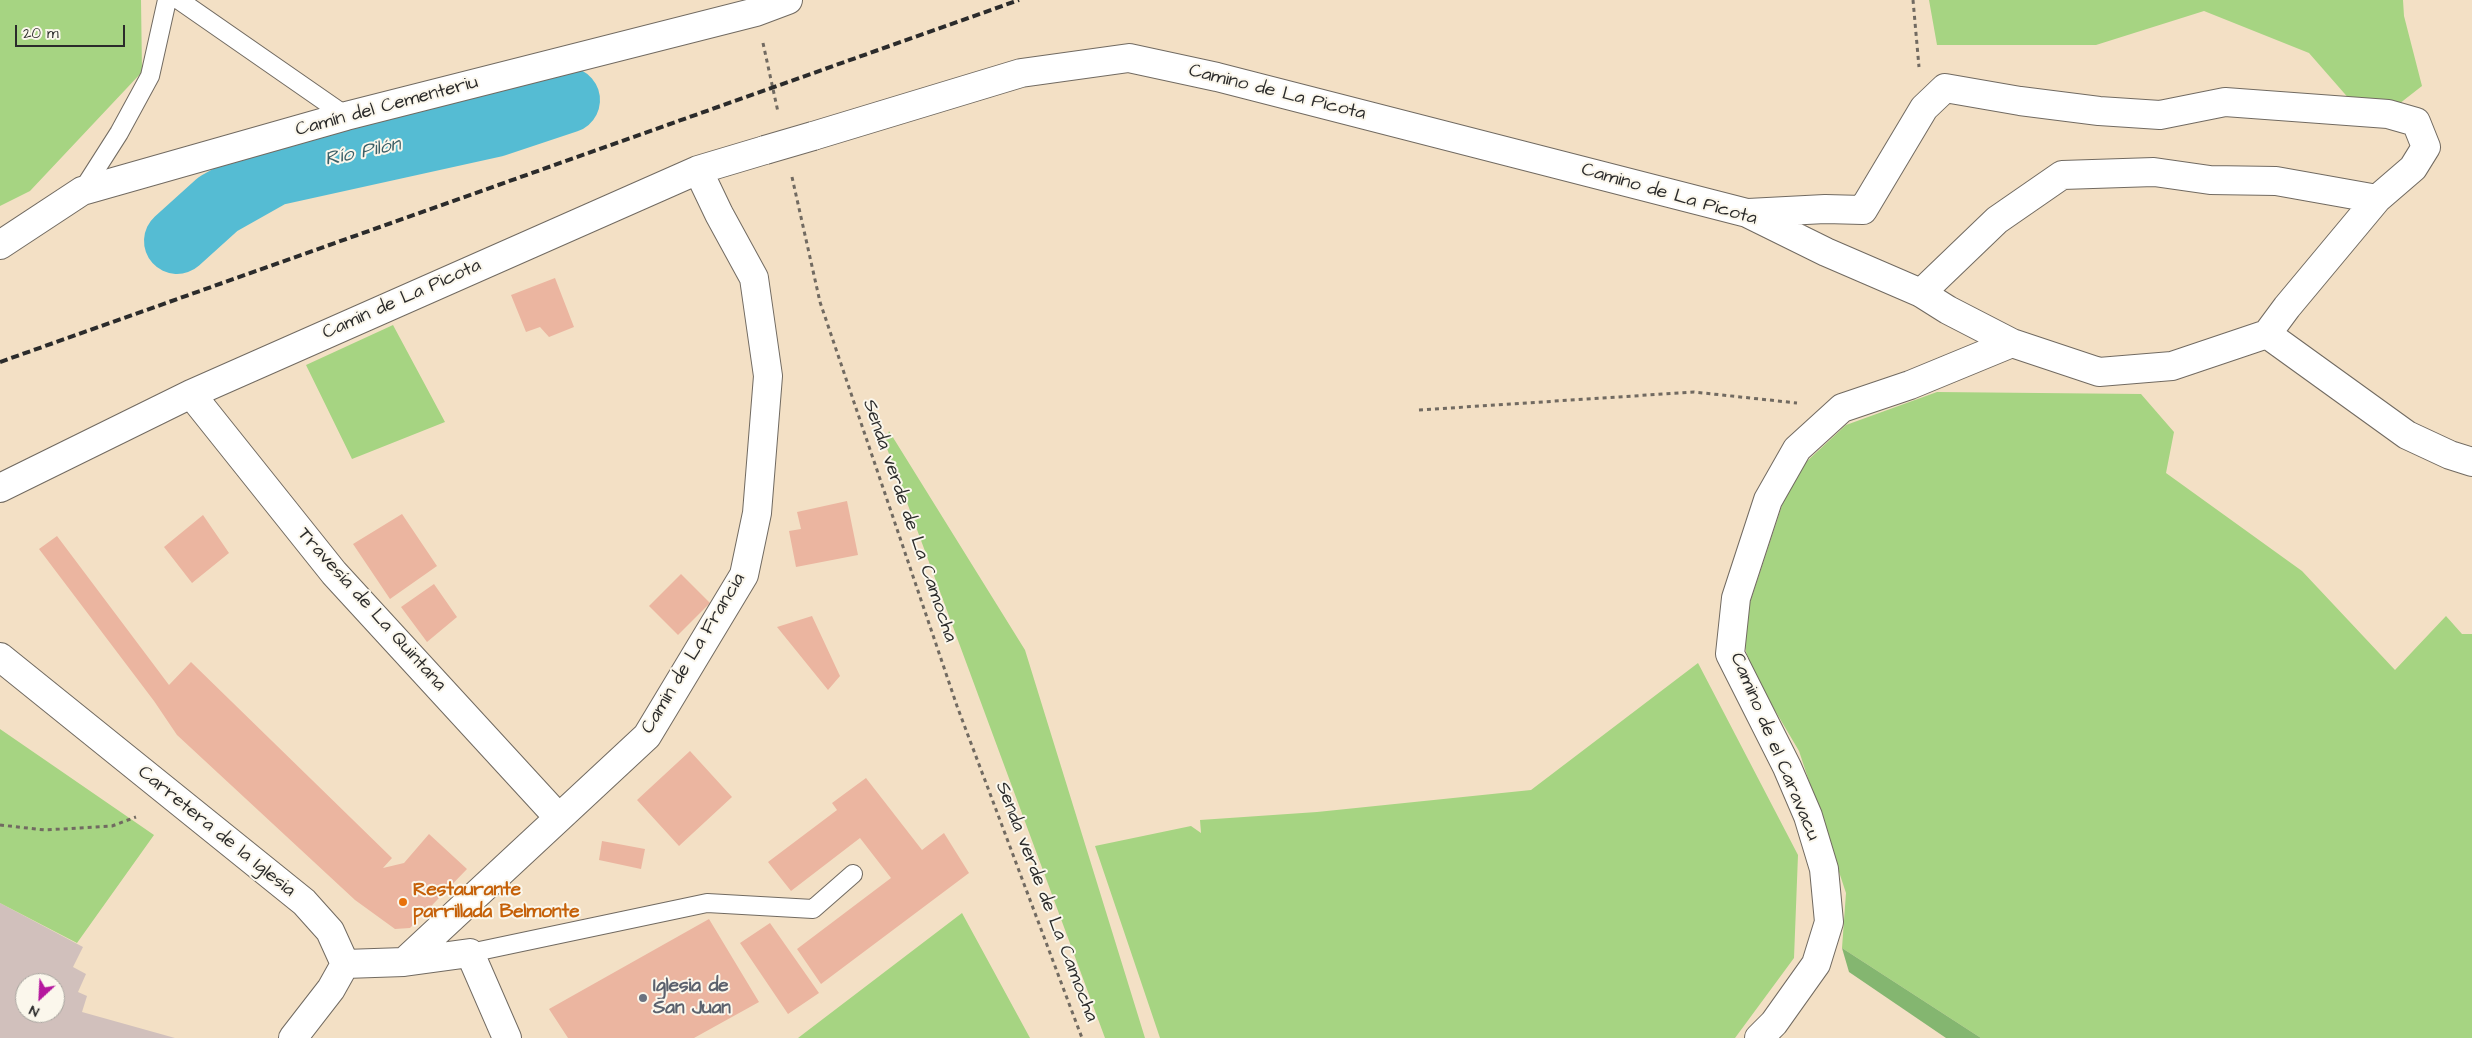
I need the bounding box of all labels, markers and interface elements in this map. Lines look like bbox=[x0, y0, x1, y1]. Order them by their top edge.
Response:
scale bar bbox=[18, 15, 128, 47]
text: 20 m bbox=[23, 23, 59, 44]
street label: Camino de La Picota bbox=[1186, 60, 1368, 126]
street label: Camín del Cementeriu bbox=[293, 72, 481, 142]
water label: Río Pilón bbox=[323, 133, 403, 173]
street label: Camino de La Picota bbox=[1579, 159, 1759, 231]
street label: Camin de La Picota bbox=[319, 255, 485, 345]
street label: Senda verde de La Camocha bbox=[857, 397, 961, 645]
street label: Travesía de La Quintana bbox=[292, 524, 450, 696]
street label: Camin de La Francia bbox=[637, 570, 751, 738]
street label: Camino de el Caravacu bbox=[1724, 650, 1824, 844]
street label: Carretera de la Iglesia bbox=[133, 761, 299, 903]
street label: Senda verde de La Camocha bbox=[990, 779, 1102, 1025]
place label: Restaurante parrillada Belmonte bbox=[413, 880, 579, 924]
marker: Restaurante parrillada Belmonte bbox=[397, 896, 409, 908]
north arrow bbox=[15, 973, 65, 1023]
place label: Iglesia de San Juan bbox=[653, 976, 731, 1020]
marker: Iglesia de San Juan bbox=[637, 992, 649, 1004]
text: N bbox=[26, 1000, 42, 1022]

